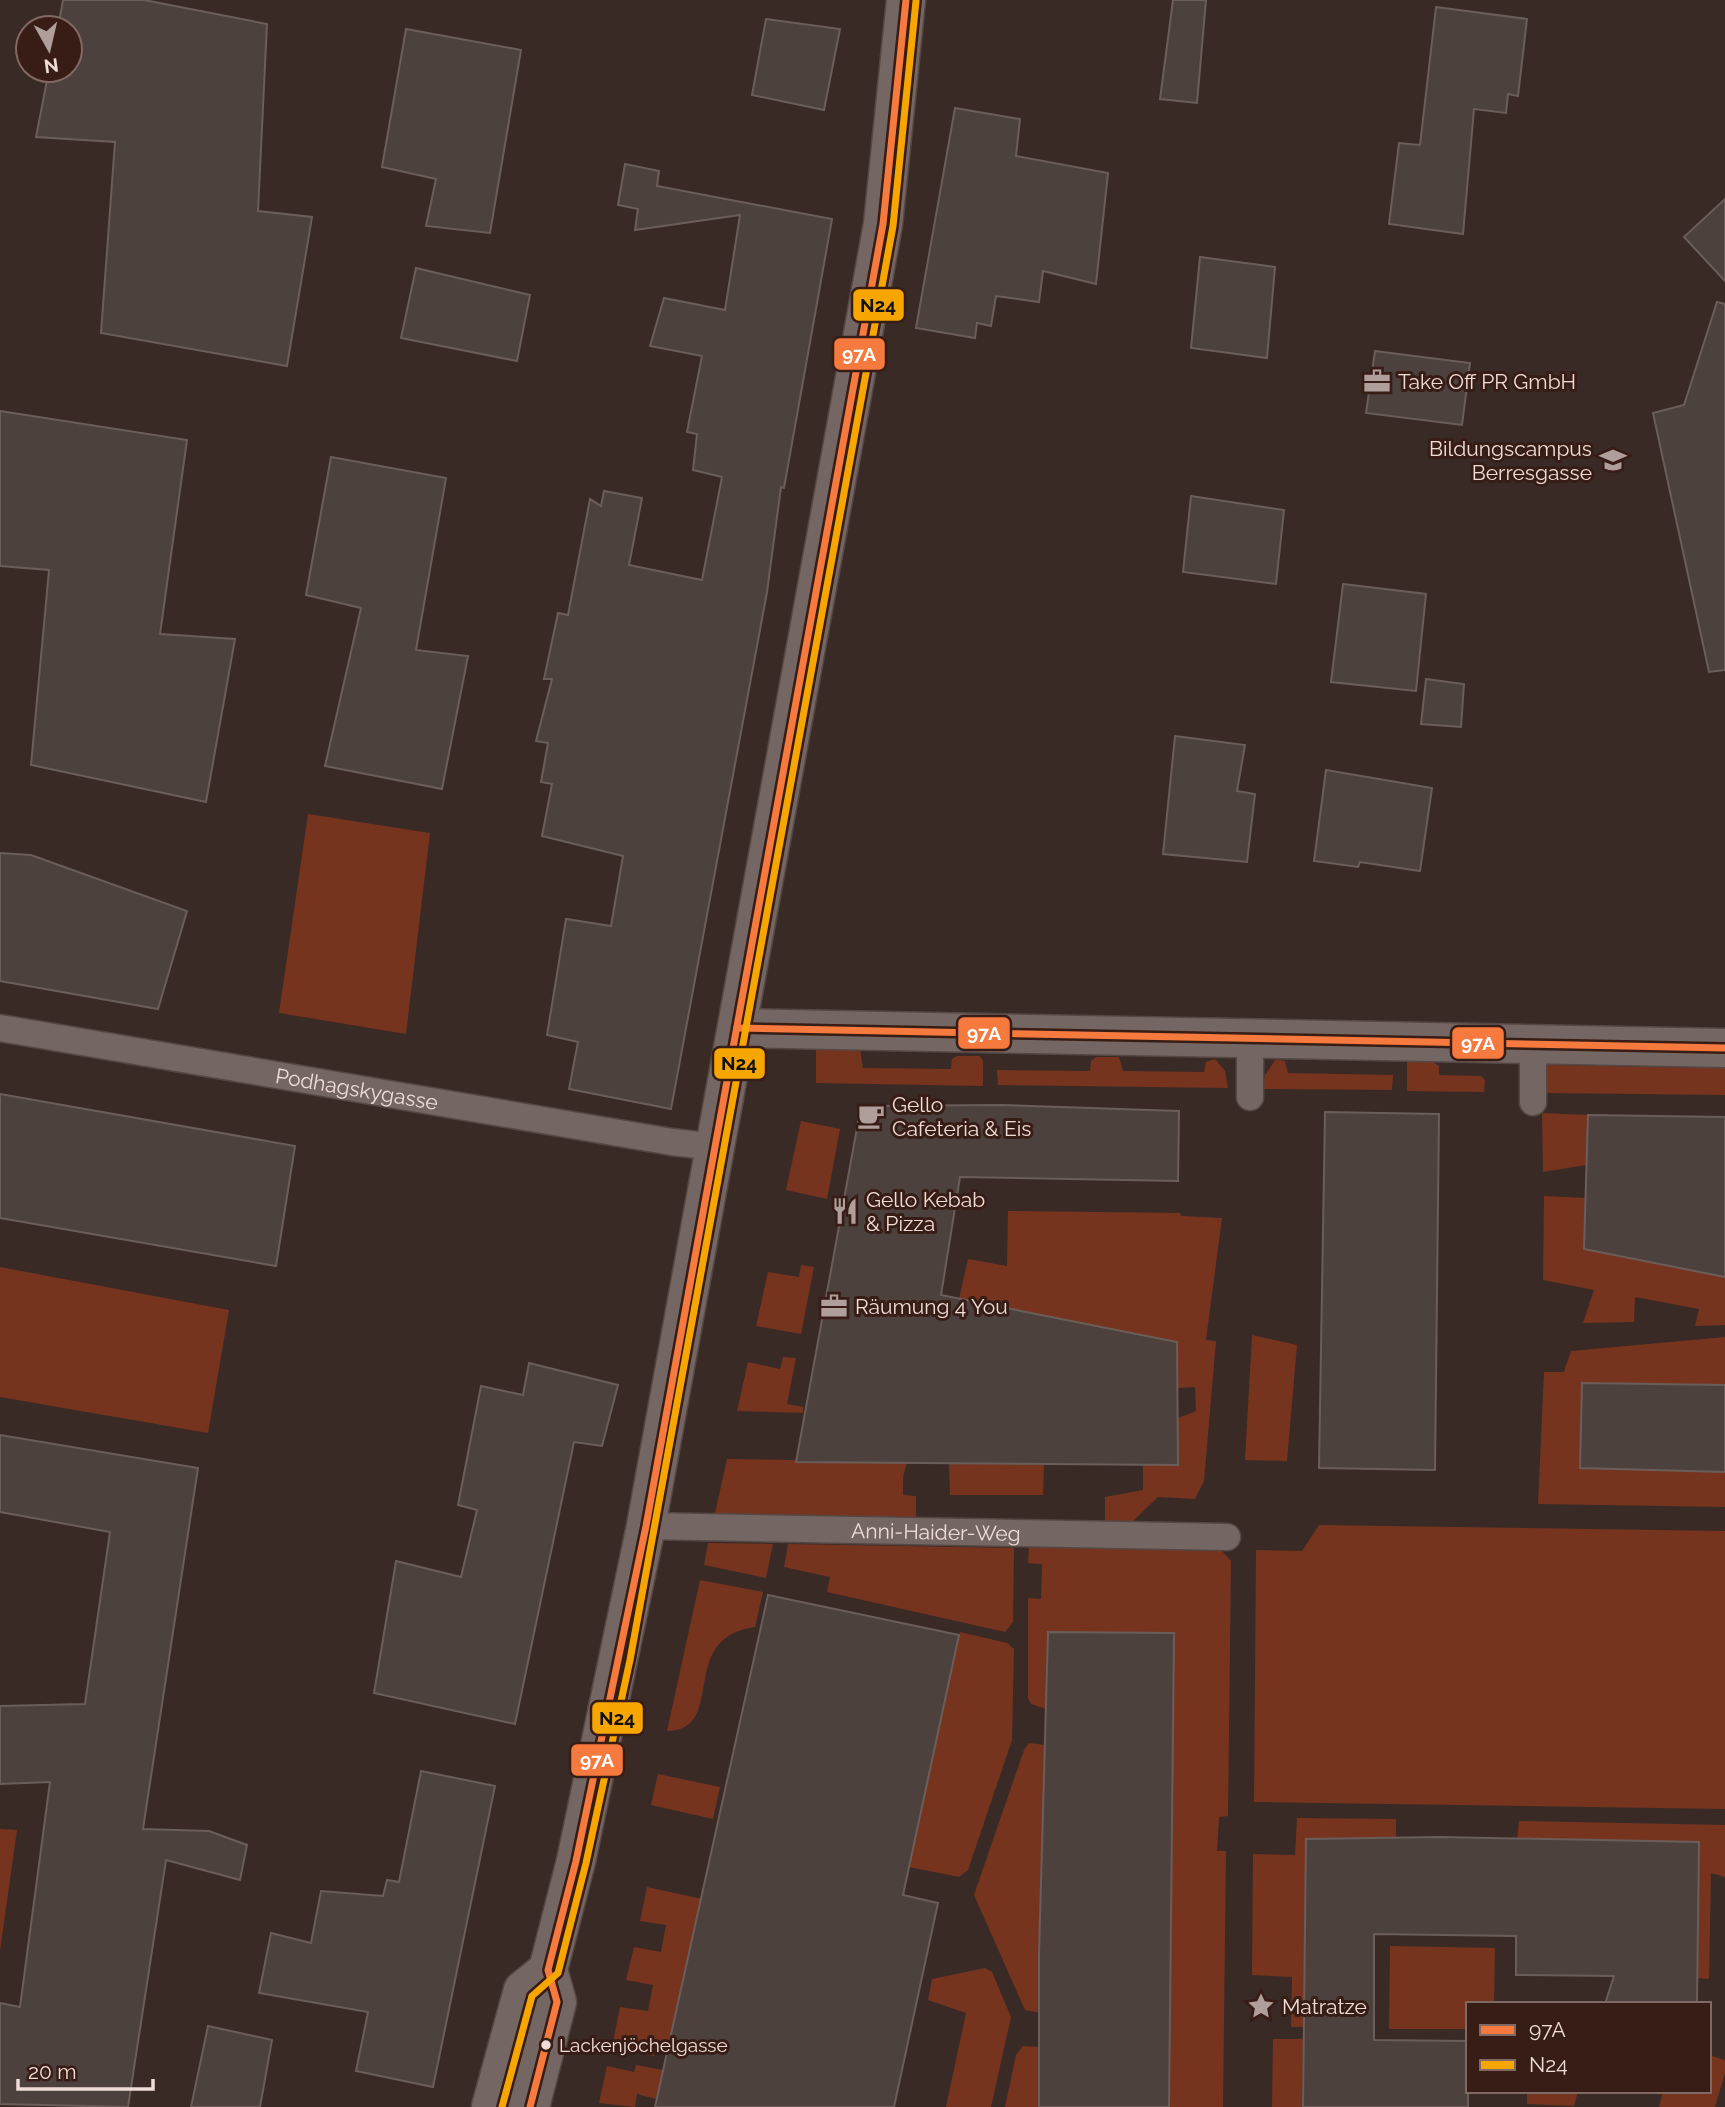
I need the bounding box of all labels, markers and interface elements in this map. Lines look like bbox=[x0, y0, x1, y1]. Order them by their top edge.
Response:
north arrow bbox=[14, 14, 84, 84]
text: N bbox=[43, 54, 60, 78]
line badge: N24 bbox=[852, 288, 905, 322]
text: N24 bbox=[860, 294, 896, 316]
line badge: 97A bbox=[833, 337, 886, 371]
text: 97A bbox=[842, 343, 876, 365]
office icon: Take Off PR GmbH bbox=[1362, 366, 1392, 396]
place label: Take Off PR GmbH bbox=[1398, 369, 1576, 394]
place label: Bildungscampus Berresgasse bbox=[1429, 436, 1592, 485]
school or university icon: Bildungscampus Berresgasse bbox=[1598, 445, 1628, 475]
line badge: 97A bbox=[957, 1016, 1011, 1050]
text: 97A bbox=[967, 1022, 1001, 1044]
line badge: 97A bbox=[1451, 1026, 1505, 1060]
text: 97A bbox=[1461, 1032, 1495, 1054]
line badge: N24 bbox=[713, 1047, 766, 1080]
text: N24 bbox=[721, 1052, 757, 1074]
street label: Podhagskygasse bbox=[274, 1062, 440, 1115]
place label: Gello Cafeteria & Eis bbox=[892, 1092, 1031, 1141]
cafe icon: Gello Cafeteria & Eis bbox=[856, 1101, 886, 1131]
place label: Gello Kebab & Pizza bbox=[866, 1187, 985, 1236]
restaurant icon: Gello Kebab & Pizza bbox=[830, 1196, 860, 1226]
office icon: Räumung 4 You bbox=[819, 1291, 849, 1321]
place label: Räumung 4 You bbox=[855, 1294, 1008, 1319]
street label: Anni-Haider-Weg bbox=[851, 1517, 1021, 1546]
line badge: N24 bbox=[591, 1701, 644, 1735]
text: N24 bbox=[599, 1707, 635, 1729]
line badge: 97A bbox=[570, 1743, 624, 1777]
text: 97A bbox=[580, 1749, 614, 1771]
place icon: Matratze bbox=[1246, 1991, 1276, 2021]
place label: Matratze bbox=[1282, 1994, 1367, 2019]
legend bbox=[1466, 2002, 1711, 2093]
text: 97A bbox=[1529, 2017, 1566, 2042]
place label: Lackenjöchelgasse bbox=[559, 2034, 728, 2056]
marker: Lackenjöchelgasse bbox=[539, 2038, 553, 2052]
scale bar bbox=[18, 2048, 152, 2092]
text: N24 bbox=[1529, 2052, 1568, 2077]
text: 20 m bbox=[28, 2059, 76, 2084]

